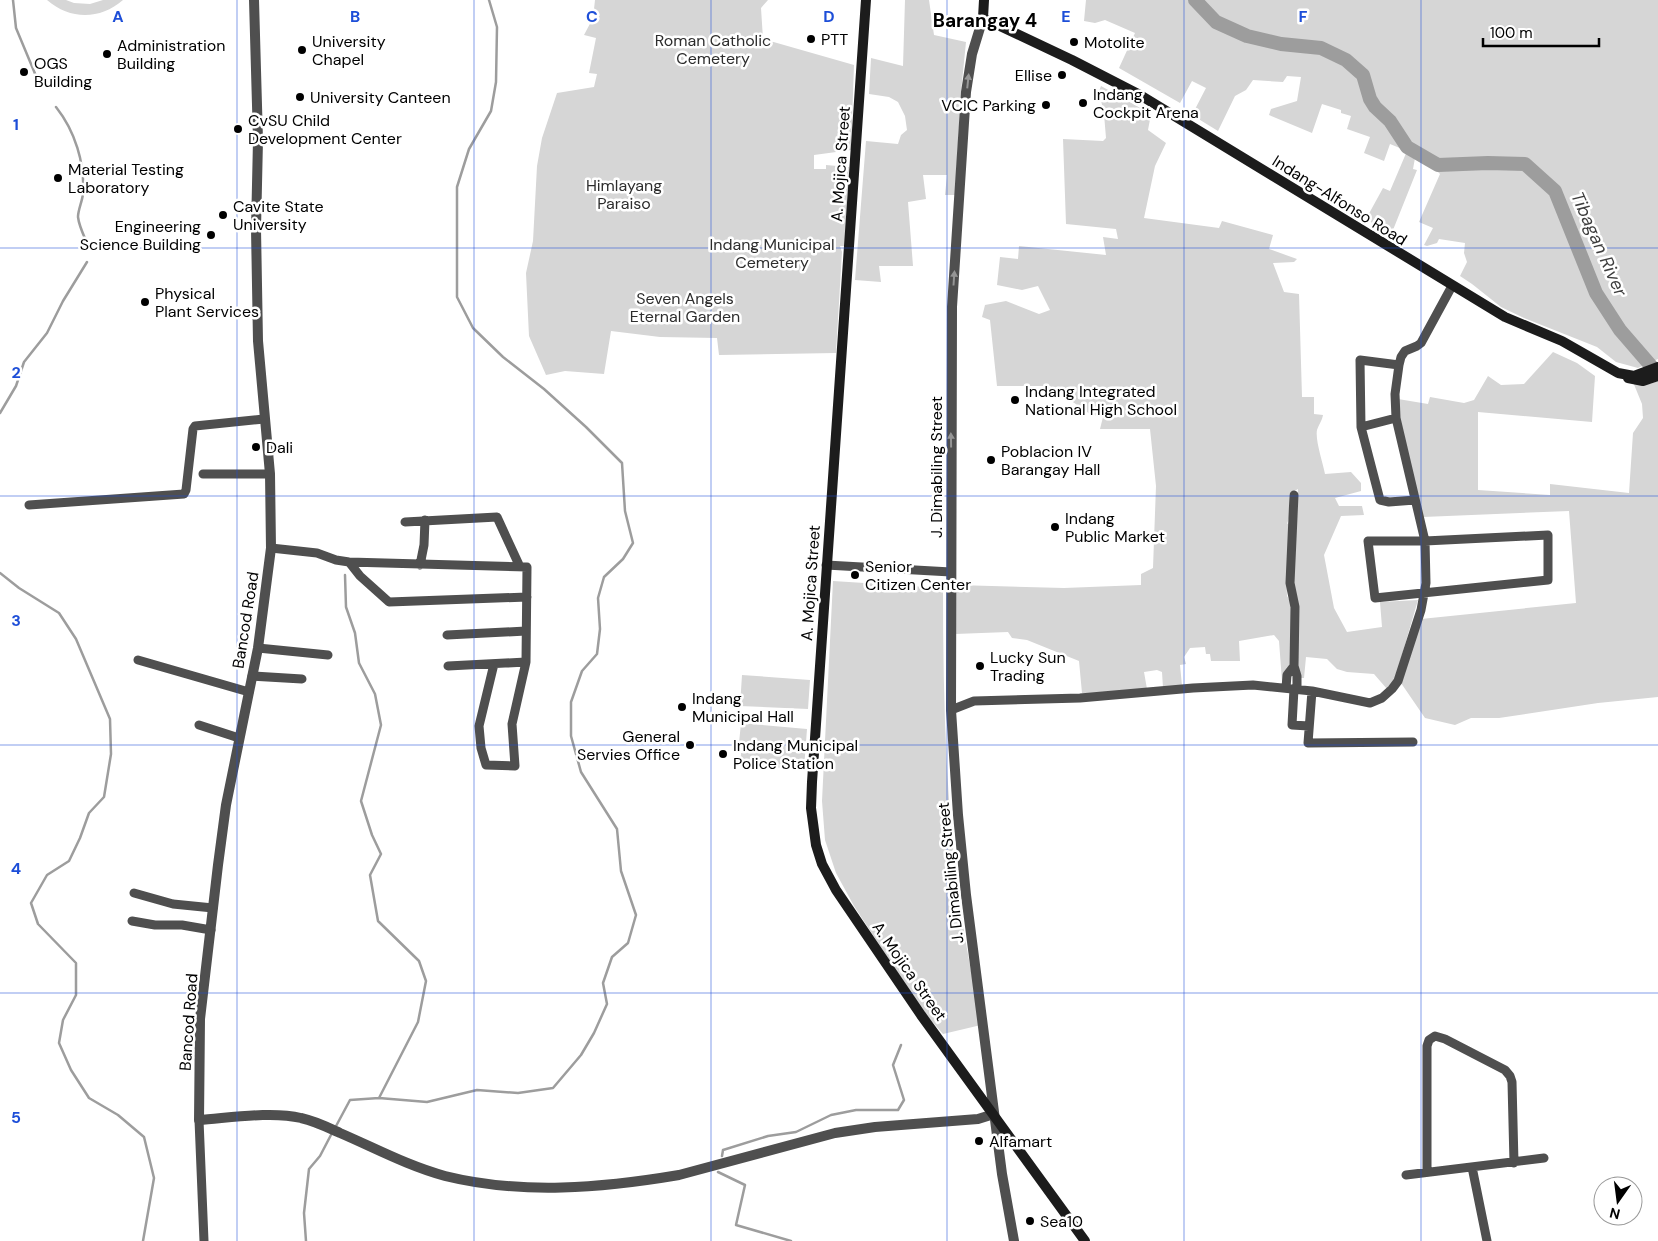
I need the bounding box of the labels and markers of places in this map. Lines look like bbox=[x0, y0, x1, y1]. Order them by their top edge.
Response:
place label: PTT bbox=[821, 29, 848, 50]
place label: University Chapel bbox=[312, 31, 386, 70]
place label: Motolite bbox=[1084, 32, 1145, 53]
marker: PTT bbox=[805, 33, 817, 45]
place label: Administration Building bbox=[117, 35, 225, 74]
marker: Motolite bbox=[1068, 36, 1080, 48]
marker: University Chapel bbox=[296, 44, 308, 56]
marker: Administration Building bbox=[101, 48, 113, 60]
place label: OGS Building bbox=[34, 53, 92, 92]
place label: Ellise bbox=[1015, 65, 1052, 86]
marker: OGS Building bbox=[18, 66, 30, 78]
marker: Ellise bbox=[1056, 69, 1068, 81]
place label: Indang Cockpit Arena bbox=[1093, 84, 1199, 123]
place label: University Canteen bbox=[310, 87, 451, 108]
marker: University Canteen bbox=[294, 91, 306, 103]
place label: VCIC Parking bbox=[941, 95, 1036, 116]
marker: Indang Cockpit Arena bbox=[1077, 97, 1089, 109]
marker: VCIC Parking bbox=[1040, 99, 1052, 111]
place label: CvSU Child Development Center bbox=[248, 110, 402, 149]
marker: CvSU Child Development Center bbox=[232, 123, 244, 135]
place label: Material Testing Laboratory bbox=[68, 159, 184, 198]
marker: Material Testing Laboratory bbox=[52, 172, 64, 184]
place label: Cavite State University bbox=[233, 196, 324, 235]
marker: Cavite State University bbox=[217, 209, 229, 221]
place label: Engineering Science Building bbox=[80, 216, 201, 255]
marker: Engineering Science Building bbox=[205, 229, 217, 241]
place label: Physical Plant Services bbox=[155, 283, 259, 322]
marker: Physical Plant Services bbox=[139, 296, 151, 308]
place label: Indang Integrated National High School bbox=[1025, 381, 1177, 420]
marker: Indang Integrated National High School bbox=[1009, 394, 1021, 406]
place label: Dali bbox=[266, 437, 293, 458]
marker: Dali bbox=[250, 441, 262, 453]
place label: Poblacion IV Barangay Hall bbox=[1001, 441, 1100, 480]
marker: Poblacion IV Barangay Hall bbox=[985, 454, 997, 466]
place label: Indang Public Market bbox=[1065, 508, 1165, 547]
marker: Indang Public Market bbox=[1049, 521, 1061, 533]
place label: Senior Citizen Center bbox=[865, 556, 971, 595]
marker: Senior Citizen Center bbox=[849, 569, 861, 581]
place label: Lucky Sun Trading bbox=[990, 647, 1066, 686]
marker: Lucky Sun Trading bbox=[974, 660, 986, 672]
place label: Indang Municipal Hall bbox=[692, 688, 794, 727]
marker: Indang Municipal Hall bbox=[676, 701, 688, 713]
place label: General Servies Office bbox=[577, 726, 680, 765]
place label: Indang Municipal Police Station bbox=[733, 735, 858, 774]
marker: General Servies Office bbox=[684, 739, 696, 751]
marker: Indang Municipal Police Station bbox=[717, 748, 729, 760]
place label: Alfamart bbox=[989, 1131, 1052, 1152]
marker: Alfamart bbox=[973, 1135, 985, 1147]
place label: Sea10 bbox=[1040, 1211, 1083, 1232]
marker: Sea10 bbox=[1024, 1215, 1036, 1227]

